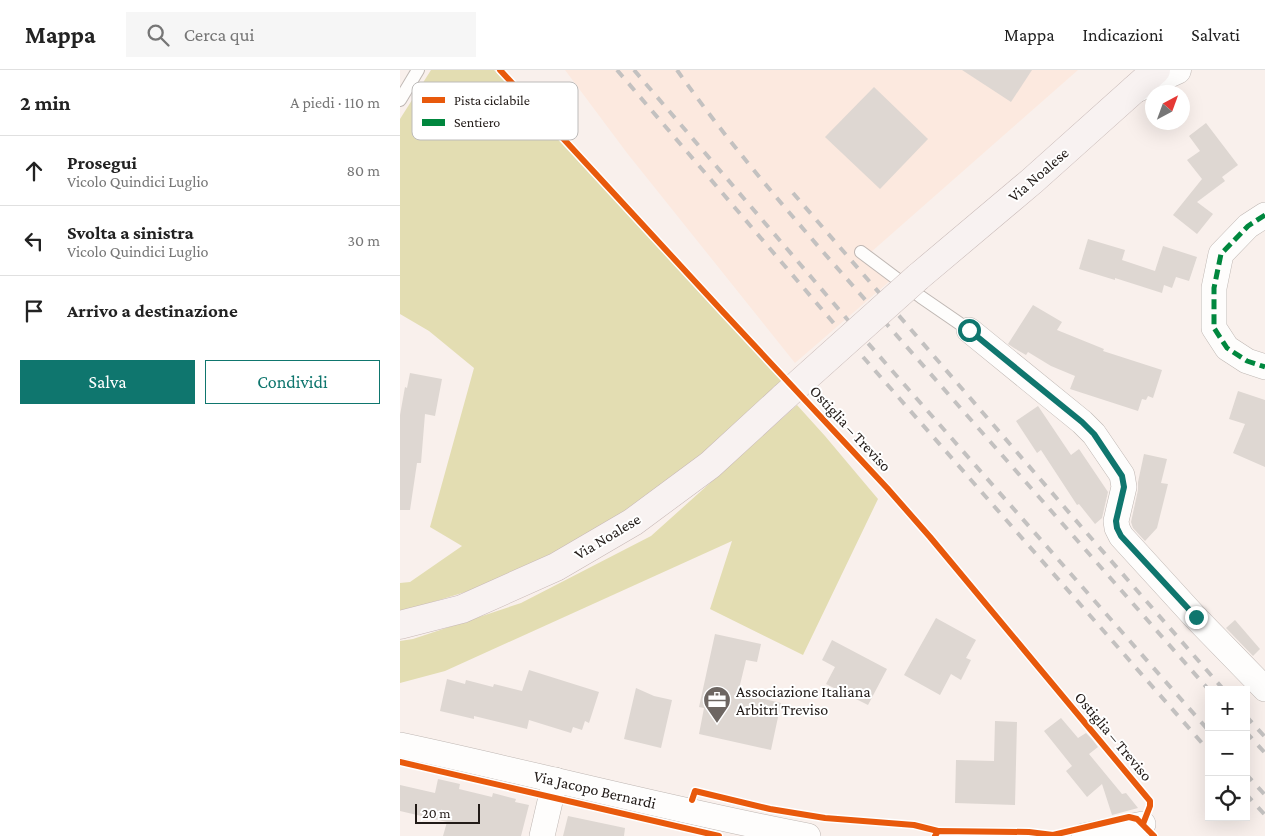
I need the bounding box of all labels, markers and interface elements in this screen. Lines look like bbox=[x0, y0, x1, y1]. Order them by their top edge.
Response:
search box bbox=[126, 12, 476, 57]
text: Mappa bbox=[25, 21, 96, 48]
icon: search bbox=[144, 21, 172, 49]
text: Cerca qui bbox=[184, 24, 255, 45]
text: Mappa bbox=[1004, 25, 1055, 45]
text: Indicazioni bbox=[1083, 25, 1163, 45]
text: Salvati bbox=[1191, 25, 1240, 45]
legend bbox=[412, 82, 578, 140]
north arrow bbox=[1145, 85, 1190, 130]
text: 2 min bbox=[20, 91, 71, 115]
text: Pista ciclabile bbox=[454, 92, 530, 108]
text: A piedi · 110 m bbox=[290, 94, 380, 111]
text: Sentiero bbox=[454, 114, 500, 130]
street label: Via Noalese bbox=[1005, 144, 1072, 205]
text: Prosegui bbox=[67, 152, 137, 173]
icon: ahead bbox=[20, 157, 48, 185]
text: 80 m bbox=[346, 162, 380, 179]
text: Vicolo Quindici Luglio bbox=[67, 173, 209, 190]
text: Svolta a sinistra bbox=[67, 222, 194, 243]
icon: left bbox=[20, 227, 48, 255]
text: 30 m bbox=[348, 232, 380, 249]
text: Vicolo Quindici Luglio bbox=[67, 243, 209, 260]
icon: arrive bbox=[20, 297, 48, 325]
text: Arrivo a destinazione bbox=[67, 300, 238, 321]
route start bbox=[958, 319, 981, 342]
button: Salva bbox=[20, 360, 195, 404]
button: Condividi bbox=[205, 360, 380, 404]
street label: Ostiglia – Treviso bbox=[806, 382, 895, 475]
street label: Via Noalese bbox=[571, 510, 643, 563]
route end bbox=[1185, 606, 1208, 629]
place label: Associazione Italiana Arbitri Treviso bbox=[736, 683, 871, 718]
office icon: Associazione Italiana Arbitri Treviso bbox=[702, 685, 732, 724]
map controls bbox=[1205, 686, 1250, 821]
button: + bbox=[1205, 686, 1250, 731]
street label: Ostiglia – Treviso bbox=[1071, 688, 1156, 785]
button: − bbox=[1205, 731, 1250, 776]
street label: Via Jacopo Bernardi bbox=[532, 767, 658, 813]
button: locate bbox=[1205, 776, 1250, 821]
scale bar bbox=[415, 801, 480, 824]
text: 20 m bbox=[422, 805, 450, 821]

